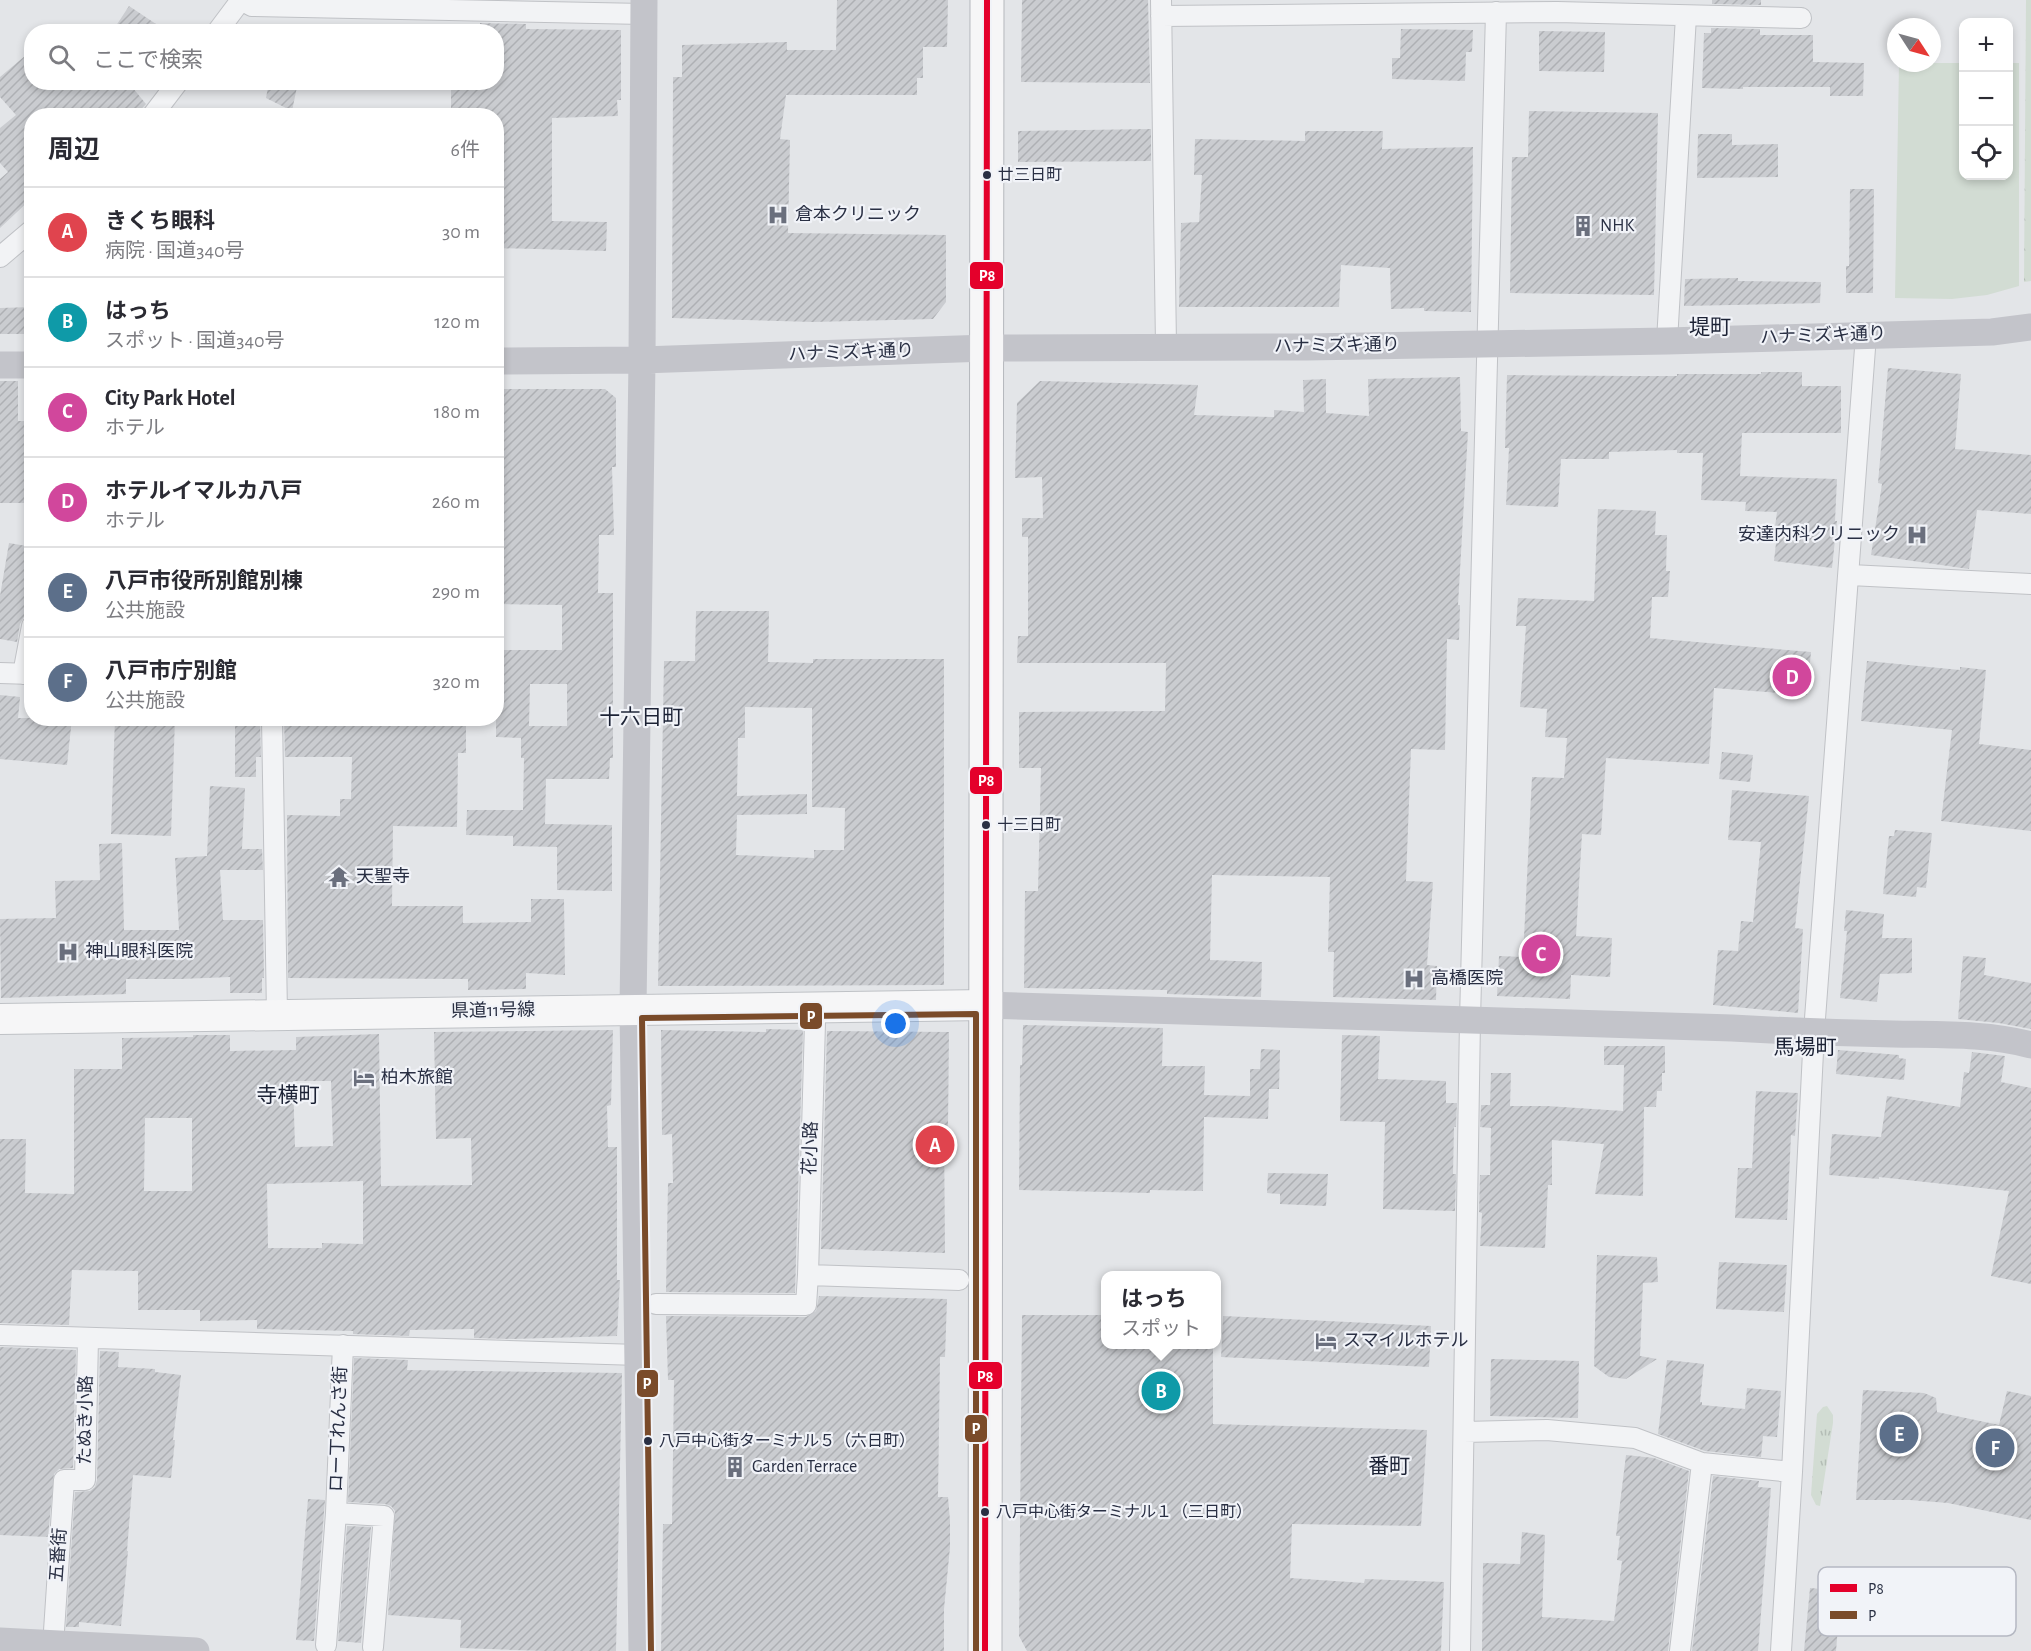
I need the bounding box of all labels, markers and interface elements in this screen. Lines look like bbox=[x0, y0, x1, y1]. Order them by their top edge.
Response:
north arrow bbox=[1887, 18, 1941, 72]
map controls bbox=[1959, 18, 2013, 180]
button: + bbox=[1959, 18, 2013, 72]
search box bbox=[24, 24, 504, 90]
icon: search bbox=[45, 41, 78, 74]
text: ここで検索 bbox=[93, 49, 203, 71]
button: − bbox=[1959, 72, 2013, 126]
button: locate bbox=[1959, 126, 2013, 180]
text: 周辺 bbox=[48, 137, 100, 163]
text: 6件 bbox=[451, 140, 480, 160]
place label: 廿三日町 bbox=[998, 167, 1062, 183]
marker: 廿三日町 bbox=[981, 169, 993, 181]
hospital icon: 倉本クリニック bbox=[766, 203, 790, 227]
place label: 倉本クリニック bbox=[795, 205, 921, 224]
text: きくち眼科 bbox=[105, 210, 215, 232]
building icon: NHK bbox=[1571, 214, 1595, 238]
place label: NHK bbox=[1600, 217, 1635, 235]
text: A bbox=[62, 222, 74, 242]
text: 30 m bbox=[442, 222, 480, 242]
text: 病院 · 国道340号 bbox=[105, 241, 245, 261]
line badge: P8 bbox=[969, 261, 1004, 290]
text: P8 bbox=[979, 268, 995, 284]
text: はっち bbox=[105, 300, 171, 322]
text: B bbox=[62, 312, 73, 332]
text: 120 m bbox=[434, 312, 480, 332]
district label: 堤町 bbox=[1689, 316, 1731, 338]
street label: ハナミズキ通り bbox=[1760, 323, 1886, 347]
text: スポット · 国道340号 bbox=[105, 331, 285, 351]
street label: ハナミズキ通り bbox=[1274, 334, 1400, 356]
street label: ハナミズキ通り bbox=[788, 340, 914, 364]
text: City Park Hotel bbox=[105, 387, 236, 409]
text: C bbox=[62, 402, 73, 422]
text: 180 m bbox=[434, 402, 480, 422]
text: ホテル bbox=[105, 418, 165, 438]
text: ホテルイマルカ八戸 bbox=[105, 480, 302, 502]
text: D bbox=[61, 492, 74, 512]
text: 260 m bbox=[432, 492, 480, 512]
text: ホテル bbox=[105, 511, 165, 531]
hospital icon: 安達内科クリニック bbox=[1905, 523, 1929, 547]
place label: 安達内科クリニック bbox=[1738, 525, 1900, 544]
text: 八戸市役所別館別棟 bbox=[105, 570, 303, 592]
text: E bbox=[62, 582, 73, 602]
text: 290 m bbox=[432, 582, 480, 602]
text: 公共施設 bbox=[105, 601, 185, 621]
pin: D bbox=[1772, 654, 1812, 700]
text: 八戸市庁別館 bbox=[105, 660, 237, 682]
text: F bbox=[63, 672, 72, 692]
text: 320 m bbox=[433, 672, 480, 692]
text: 公共施設 bbox=[105, 691, 185, 711]
district label: 十六日町 bbox=[599, 706, 683, 728]
line badge: P8 bbox=[969, 766, 1003, 795]
text: P8 bbox=[978, 773, 994, 789]
place label: 十三日町 bbox=[997, 817, 1061, 833]
marker: 十三日町 bbox=[980, 819, 992, 831]
temple icon: 天聖寺 bbox=[327, 865, 351, 889]
place label: 天聖寺 bbox=[356, 867, 410, 886]
pin: C bbox=[1522, 932, 1560, 976]
hospital icon: 神山眼科医院 bbox=[56, 940, 80, 964]
place label: 神山眼科医院 bbox=[85, 942, 193, 961]
hospital icon: 高橋医院 bbox=[1402, 967, 1426, 991]
place label: 高橋医院 bbox=[1431, 969, 1503, 988]
street label: 県道11号線 bbox=[451, 999, 535, 1021]
line badge: P bbox=[799, 1002, 823, 1030]
text: P bbox=[807, 1009, 816, 1025]
your location bbox=[881, 1009, 910, 1038]
district label: 馬場町 bbox=[1774, 1036, 1837, 1058]
hotel icon: 柏木旅館 bbox=[352, 1066, 376, 1090]
place label: 柏木旅館 bbox=[381, 1067, 453, 1087]
district label: 寺横町 bbox=[257, 1084, 320, 1106]
street label: 花小路 bbox=[800, 1121, 821, 1175]
pin: A bbox=[916, 1122, 954, 1168]
popup bbox=[1101, 1271, 1221, 1349]
text: はっち bbox=[1121, 1288, 1187, 1310]
text: スポット bbox=[1121, 1319, 1201, 1339]
hotel icon: スマイルホテル bbox=[1314, 1329, 1338, 1353]
place label: スマイルホテル bbox=[1343, 1331, 1468, 1350]
line badge: P8 bbox=[968, 1361, 1003, 1390]
street label: ロー丁れんさ街 bbox=[326, 1366, 350, 1492]
pin: B bbox=[1142, 1368, 1180, 1414]
line badge: P bbox=[636, 1369, 659, 1398]
text: P8 bbox=[977, 1369, 993, 1385]
street label: たぬき小路 bbox=[75, 1375, 96, 1465]
text: P bbox=[643, 1376, 652, 1392]
pin: E bbox=[1880, 1412, 1918, 1456]
line badge: P bbox=[964, 1414, 988, 1443]
text: P bbox=[972, 1421, 981, 1437]
pin: F bbox=[1976, 1426, 2014, 1470]
place label: 八戸中心街ターミナル５（六日町） bbox=[659, 1432, 915, 1449]
marker: 八戸中心街ターミナル５（六日町） bbox=[642, 1435, 654, 1447]
building icon: Garden Terrace bbox=[723, 1455, 747, 1479]
district label: 番町 bbox=[1368, 1455, 1410, 1477]
place label: Garden Terrace bbox=[752, 1458, 857, 1476]
place label: 八戸中心街ターミナル１（三日町） bbox=[996, 1503, 1252, 1520]
marker: 八戸中心街ターミナル１（三日町） bbox=[979, 1506, 991, 1518]
street label: 五番街 bbox=[46, 1527, 70, 1583]
legend bbox=[1818, 1567, 2016, 1636]
text: P8 bbox=[1868, 1581, 1884, 1597]
text: P bbox=[1868, 1608, 1876, 1624]

